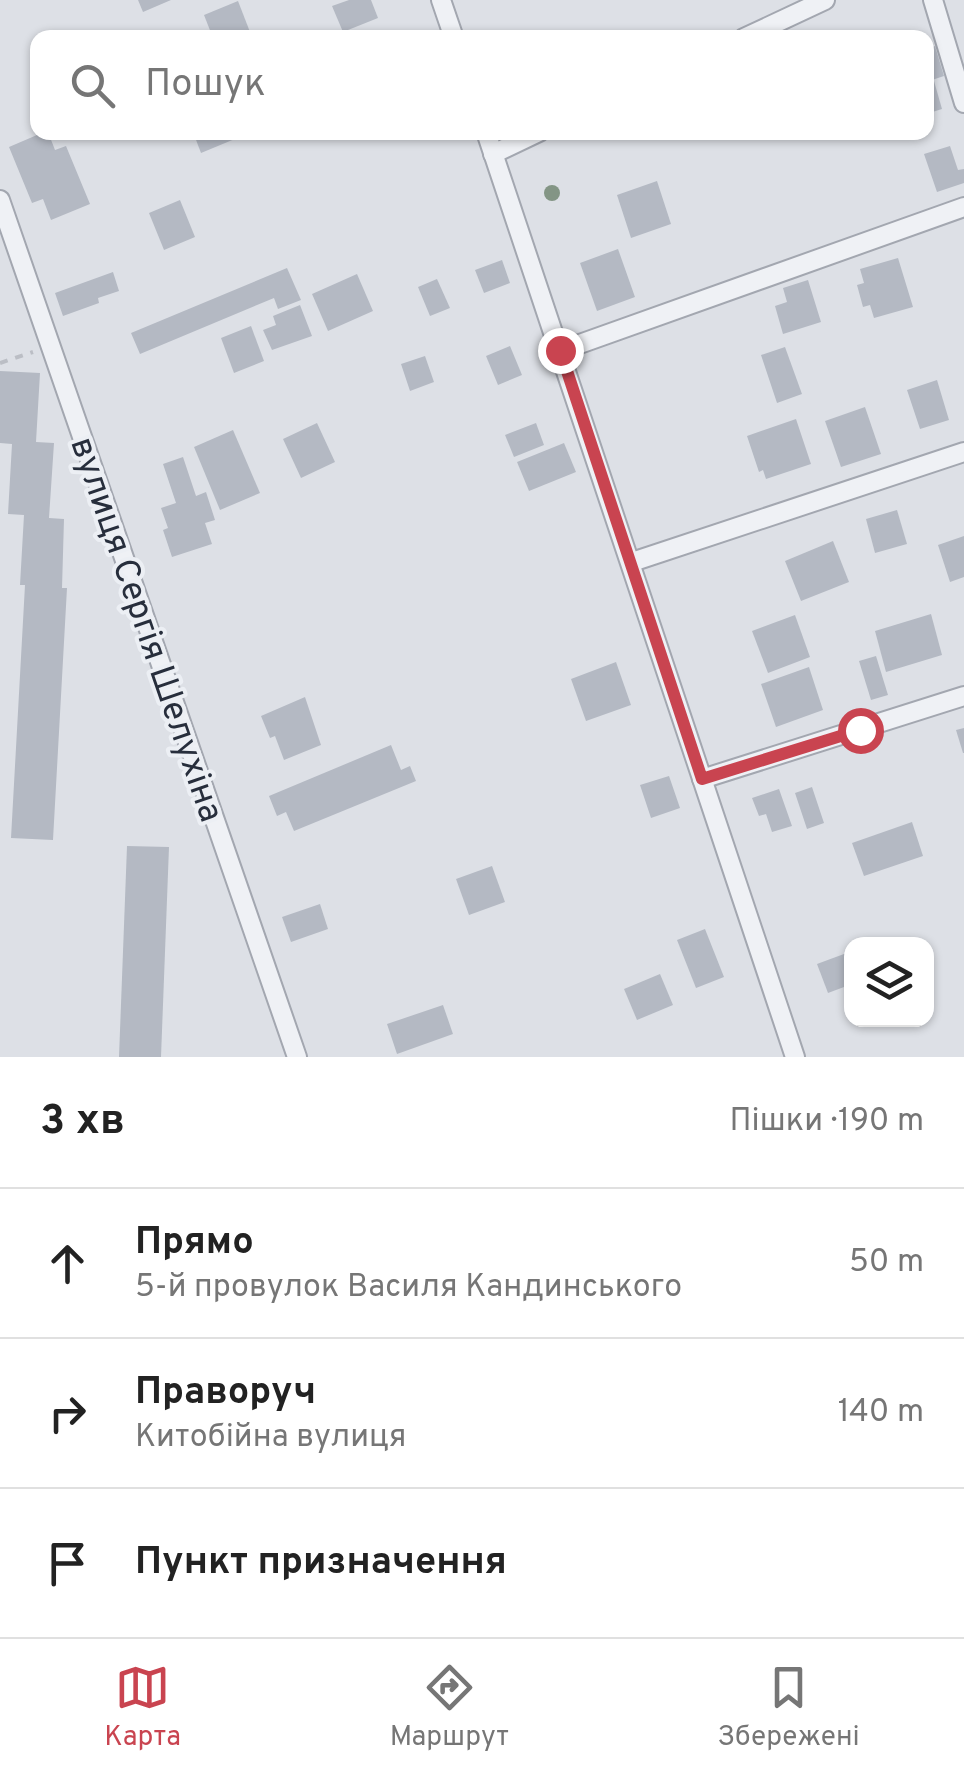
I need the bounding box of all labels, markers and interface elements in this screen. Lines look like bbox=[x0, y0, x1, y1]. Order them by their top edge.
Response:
search box bbox=[30, 30, 934, 140]
icon: search bbox=[65, 58, 120, 113]
text: Пошук bbox=[145, 61, 266, 110]
route end bbox=[538, 328, 584, 374]
street label: вулиця Сергія Шелухіна bbox=[59, 432, 232, 828]
route start bbox=[838, 708, 884, 754]
map controls bbox=[844, 937, 934, 1027]
button: layers bbox=[844, 937, 934, 1027]
text: 3 хв bbox=[40, 1096, 125, 1149]
text: Пішки · 190 m bbox=[729, 1102, 924, 1142]
text: Прямо bbox=[135, 1219, 254, 1268]
icon: ahead bbox=[40, 1236, 95, 1291]
text: 50 m bbox=[849, 1243, 924, 1283]
text: 5-й провулок Василя Кандинського bbox=[135, 1268, 682, 1308]
text: Праворуч bbox=[135, 1369, 316, 1418]
icon: right bbox=[40, 1386, 95, 1441]
text: 140 m bbox=[838, 1393, 924, 1433]
text: Китобійна вулиця bbox=[135, 1418, 406, 1458]
icon: arrive bbox=[40, 1536, 95, 1591]
text: Пункт призначення bbox=[135, 1539, 507, 1588]
tab: Карта bbox=[104, 1660, 181, 1756]
tab: Маршрут bbox=[390, 1660, 509, 1756]
tab: Збережені bbox=[718, 1660, 860, 1756]

